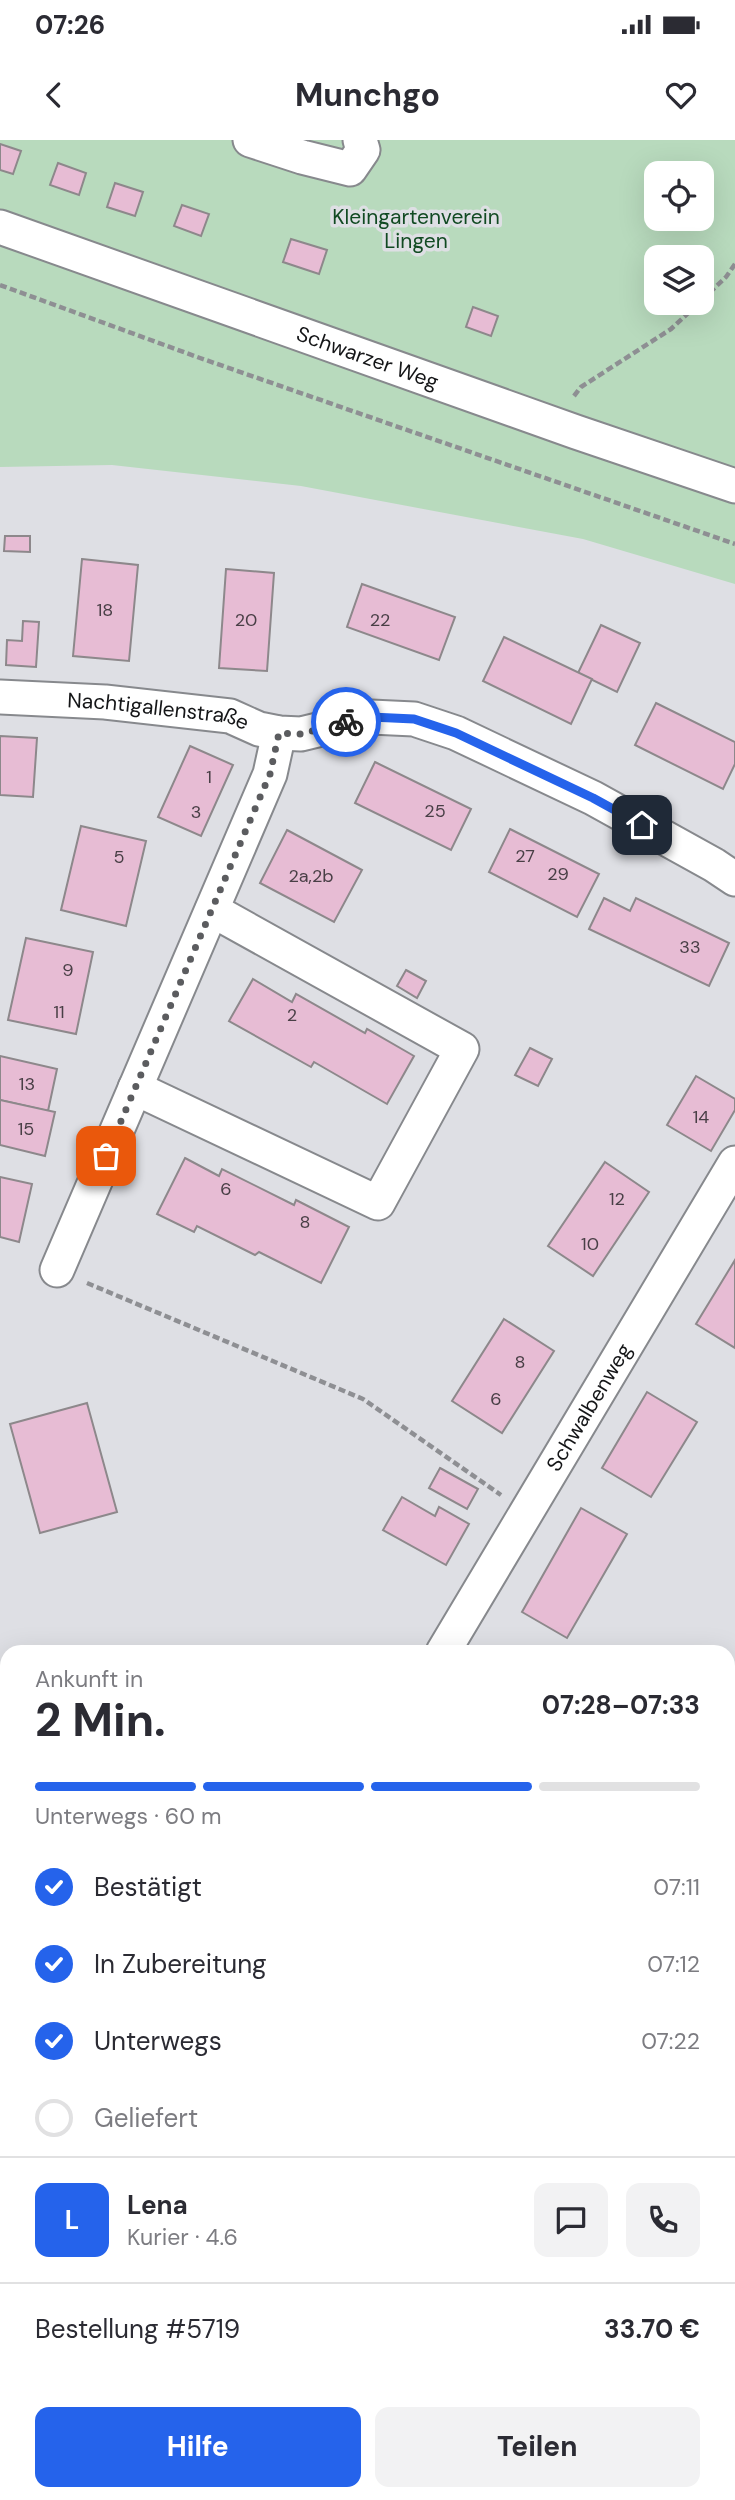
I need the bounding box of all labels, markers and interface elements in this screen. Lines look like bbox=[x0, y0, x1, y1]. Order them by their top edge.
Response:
text: 07:26 bbox=[35, 8, 105, 42]
text: Munchgo bbox=[295, 74, 440, 116]
icon: back bbox=[35, 76, 73, 114]
icon: heart bbox=[662, 76, 700, 114]
map controls bbox=[644, 161, 714, 315]
button: locate bbox=[644, 161, 714, 231]
park label: Kleingartenverein Lingen bbox=[332, 203, 500, 255]
button: layers bbox=[644, 245, 714, 315]
street label: Schwarzer Weg bbox=[293, 320, 443, 396]
house number: 18 bbox=[97, 598, 113, 622]
house number: 20 bbox=[235, 608, 257, 632]
house number: 22 bbox=[370, 608, 390, 632]
street label: Nachtigallenstraße bbox=[67, 686, 254, 737]
courier bbox=[311, 687, 381, 757]
icon: bike bbox=[327, 703, 365, 741]
house number: 1 bbox=[206, 765, 212, 789]
pin bbox=[612, 795, 672, 855]
house number: 25 bbox=[424, 799, 446, 823]
house number: 3 bbox=[191, 800, 201, 824]
icon: home bbox=[623, 806, 661, 844]
house number: 27 bbox=[515, 844, 535, 868]
house number: 5 bbox=[114, 845, 124, 869]
house number: 29 bbox=[547, 862, 569, 886]
house number: 2a,2b bbox=[288, 864, 334, 888]
house number: 33 bbox=[679, 935, 701, 959]
house number: 9 bbox=[62, 958, 74, 982]
house number: 11 bbox=[53, 1000, 65, 1024]
house number: 2 bbox=[287, 1003, 297, 1027]
house number: 13 bbox=[19, 1072, 35, 1096]
house number: 14 bbox=[693, 1105, 709, 1129]
house number: 15 bbox=[18, 1117, 34, 1141]
pin bbox=[76, 1126, 136, 1186]
icon: bag bbox=[87, 1137, 125, 1175]
house number: 6 bbox=[220, 1177, 232, 1201]
house number: 12 bbox=[609, 1187, 625, 1211]
house number: 8 bbox=[300, 1210, 310, 1234]
house number: 10 bbox=[581, 1232, 599, 1256]
street label: Schwalbenweg bbox=[540, 1338, 638, 1476]
house number: 8 bbox=[515, 1350, 525, 1374]
house number: 6 bbox=[490, 1387, 502, 1411]
text: Ankunft in bbox=[35, 1664, 143, 1694]
text: 07:28–07:33 bbox=[542, 1688, 700, 1722]
text: 2 Min. bbox=[35, 1690, 166, 1750]
text: Unterwegs · 60 m bbox=[35, 1801, 222, 1831]
icon: check bbox=[35, 1868, 73, 1906]
text: Bestätigt bbox=[94, 1870, 202, 1904]
text: 07:11 bbox=[653, 1872, 700, 1902]
icon: check bbox=[35, 1945, 73, 1983]
text: In Zubereitung bbox=[94, 1947, 267, 1981]
text: 07:12 bbox=[647, 1949, 700, 1979]
icon: check bbox=[35, 2022, 73, 2060]
text: Unterwegs bbox=[94, 2024, 222, 2058]
text: 07:22 bbox=[641, 2026, 700, 2056]
text: Geliefert bbox=[94, 2101, 198, 2135]
button: chat bbox=[534, 2183, 608, 2257]
button: phone bbox=[626, 2183, 700, 2257]
text: Lena bbox=[127, 2188, 188, 2222]
text: L bbox=[65, 2203, 79, 2237]
text: Kurier · 4.6 bbox=[127, 2222, 238, 2252]
text: Bestellung #5719 bbox=[35, 2312, 240, 2346]
text: 33.70 € bbox=[604, 2312, 700, 2346]
button: Hilfe bbox=[35, 2407, 361, 2487]
button: Teilen bbox=[375, 2407, 700, 2487]

